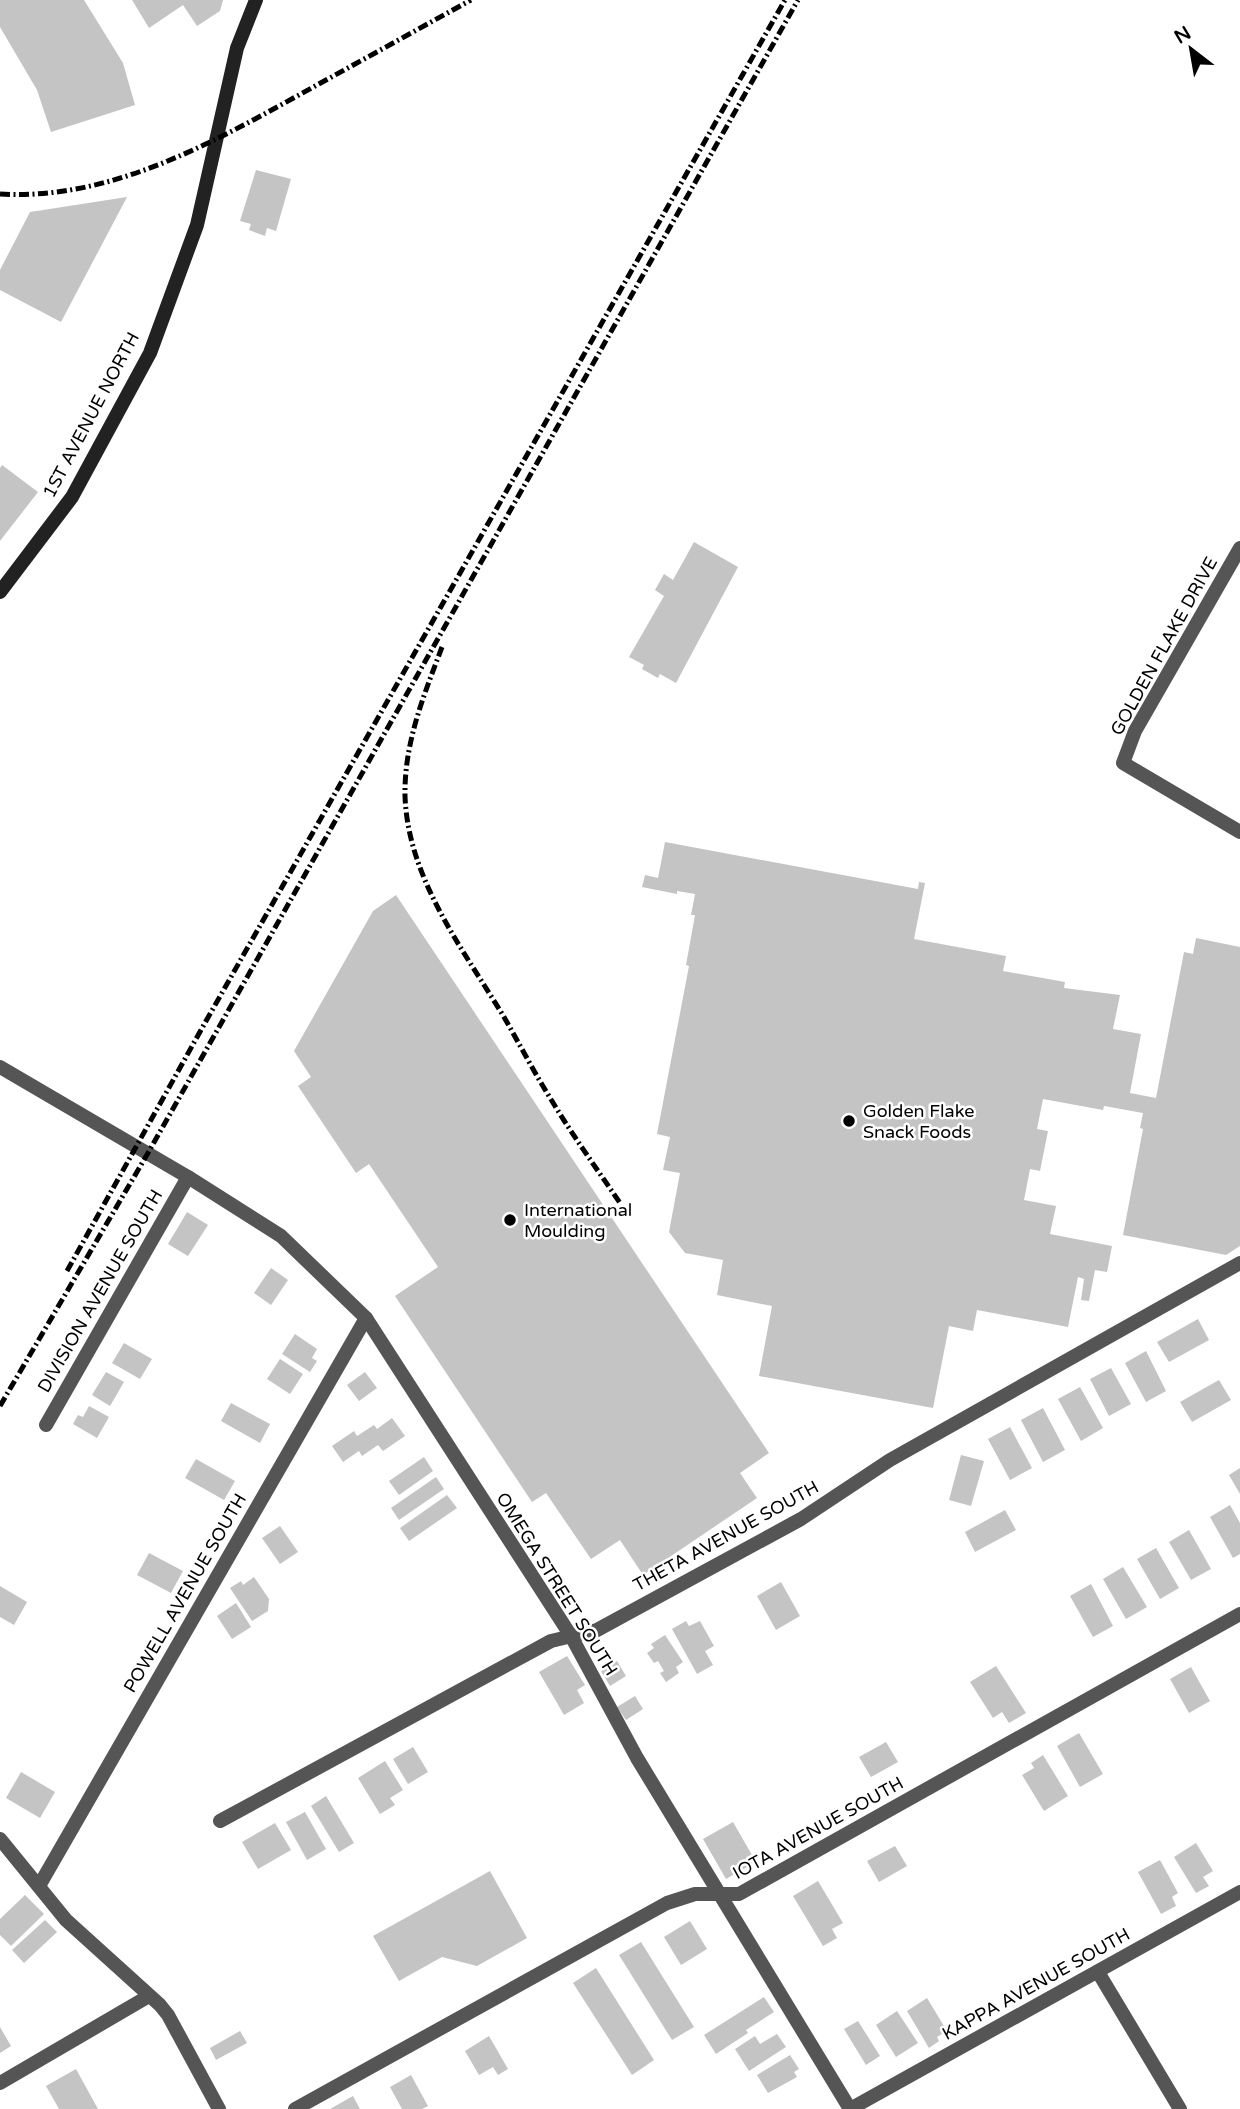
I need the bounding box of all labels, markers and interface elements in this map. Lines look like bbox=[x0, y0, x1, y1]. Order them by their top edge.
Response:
north arrow bbox=[1156, 14, 1226, 84]
text: N bbox=[1171, 22, 1195, 49]
street label: 1ST AVENUE NORTH bbox=[38, 328, 144, 502]
street label: GOLDEN FLAKE DRIVE bbox=[1106, 553, 1222, 739]
place label: Golden Flake Snack Foods bbox=[863, 1100, 975, 1143]
marker: Golden Flake Snack Foods bbox=[841, 1113, 857, 1129]
street label: DIVISION AVENUE SOUTH bbox=[33, 1185, 167, 1397]
place label: International Moulding bbox=[524, 1199, 632, 1242]
marker: International Moulding bbox=[502, 1212, 518, 1228]
street label: THETA AVENUE SOUTH bbox=[629, 1476, 823, 1596]
street label: OMEGA STREET SOUTH bbox=[492, 1488, 622, 1680]
street label: POWELL AVENUE SOUTH bbox=[119, 1489, 251, 1697]
street label: IOTA AVENUE SOUTH bbox=[729, 1772, 907, 1884]
street label: KAPPA AVENUE SOUTH bbox=[938, 1923, 1134, 2045]

